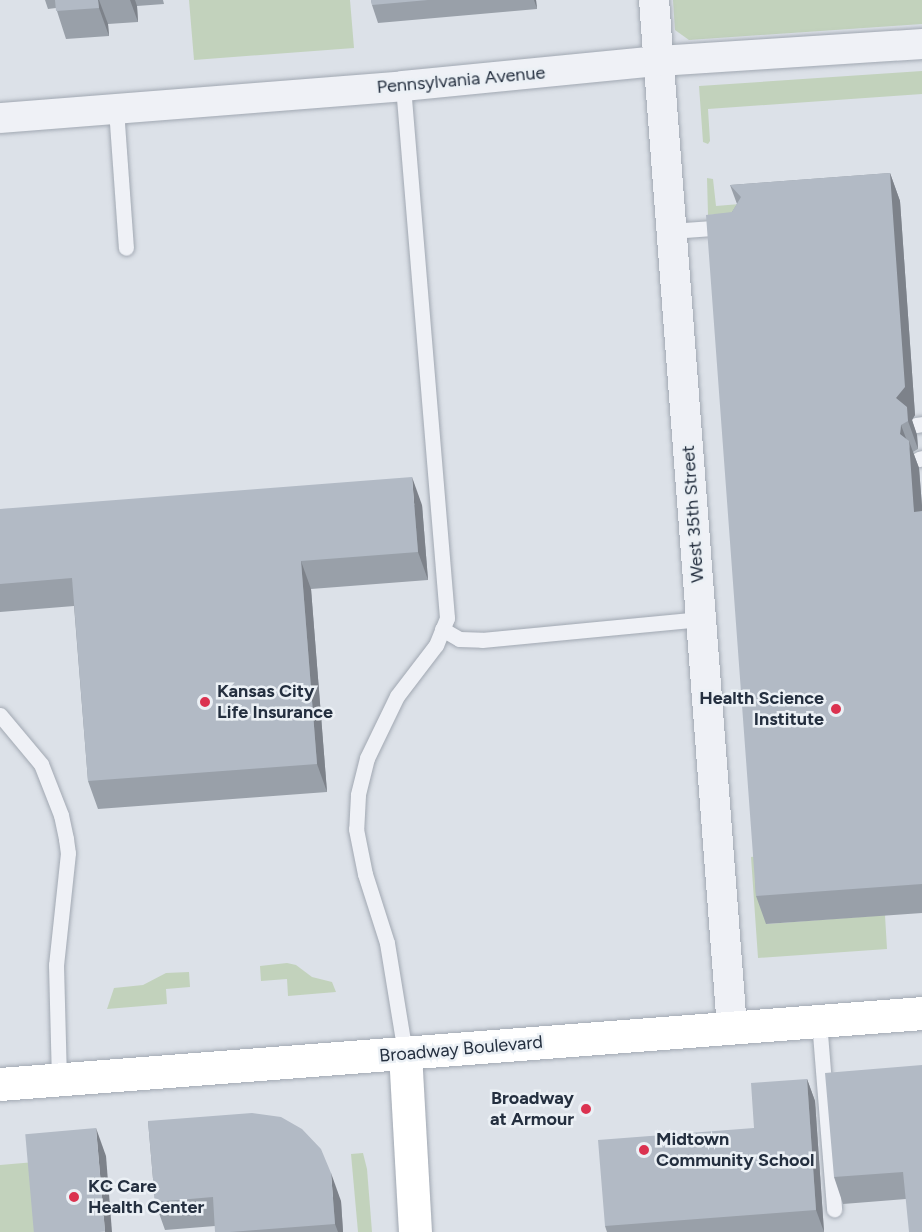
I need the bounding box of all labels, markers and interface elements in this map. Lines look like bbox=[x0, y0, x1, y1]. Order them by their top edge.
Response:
street label: Pennsylvania Avenue bbox=[376, 62, 546, 98]
street label: West 35th Street bbox=[677, 444, 709, 584]
place label: Kansas City Life Insurance bbox=[217, 681, 333, 724]
place label: Health Science Institute bbox=[699, 688, 824, 730]
marker: Kansas City Life Insurance bbox=[198, 695, 212, 709]
marker: Health Science Institute bbox=[829, 702, 843, 716]
street label: Broadway Boulevard bbox=[378, 1031, 544, 1067]
place label: Broadway at Armour bbox=[490, 1088, 574, 1130]
marker: Broadway at Armour bbox=[579, 1102, 593, 1116]
place label: Midtown Community School bbox=[656, 1129, 814, 1172]
marker: Midtown Community School bbox=[637, 1143, 651, 1157]
place label: KC Care Health Center bbox=[88, 1176, 204, 1218]
marker: KC Care Health Center bbox=[65, 1188, 83, 1206]

